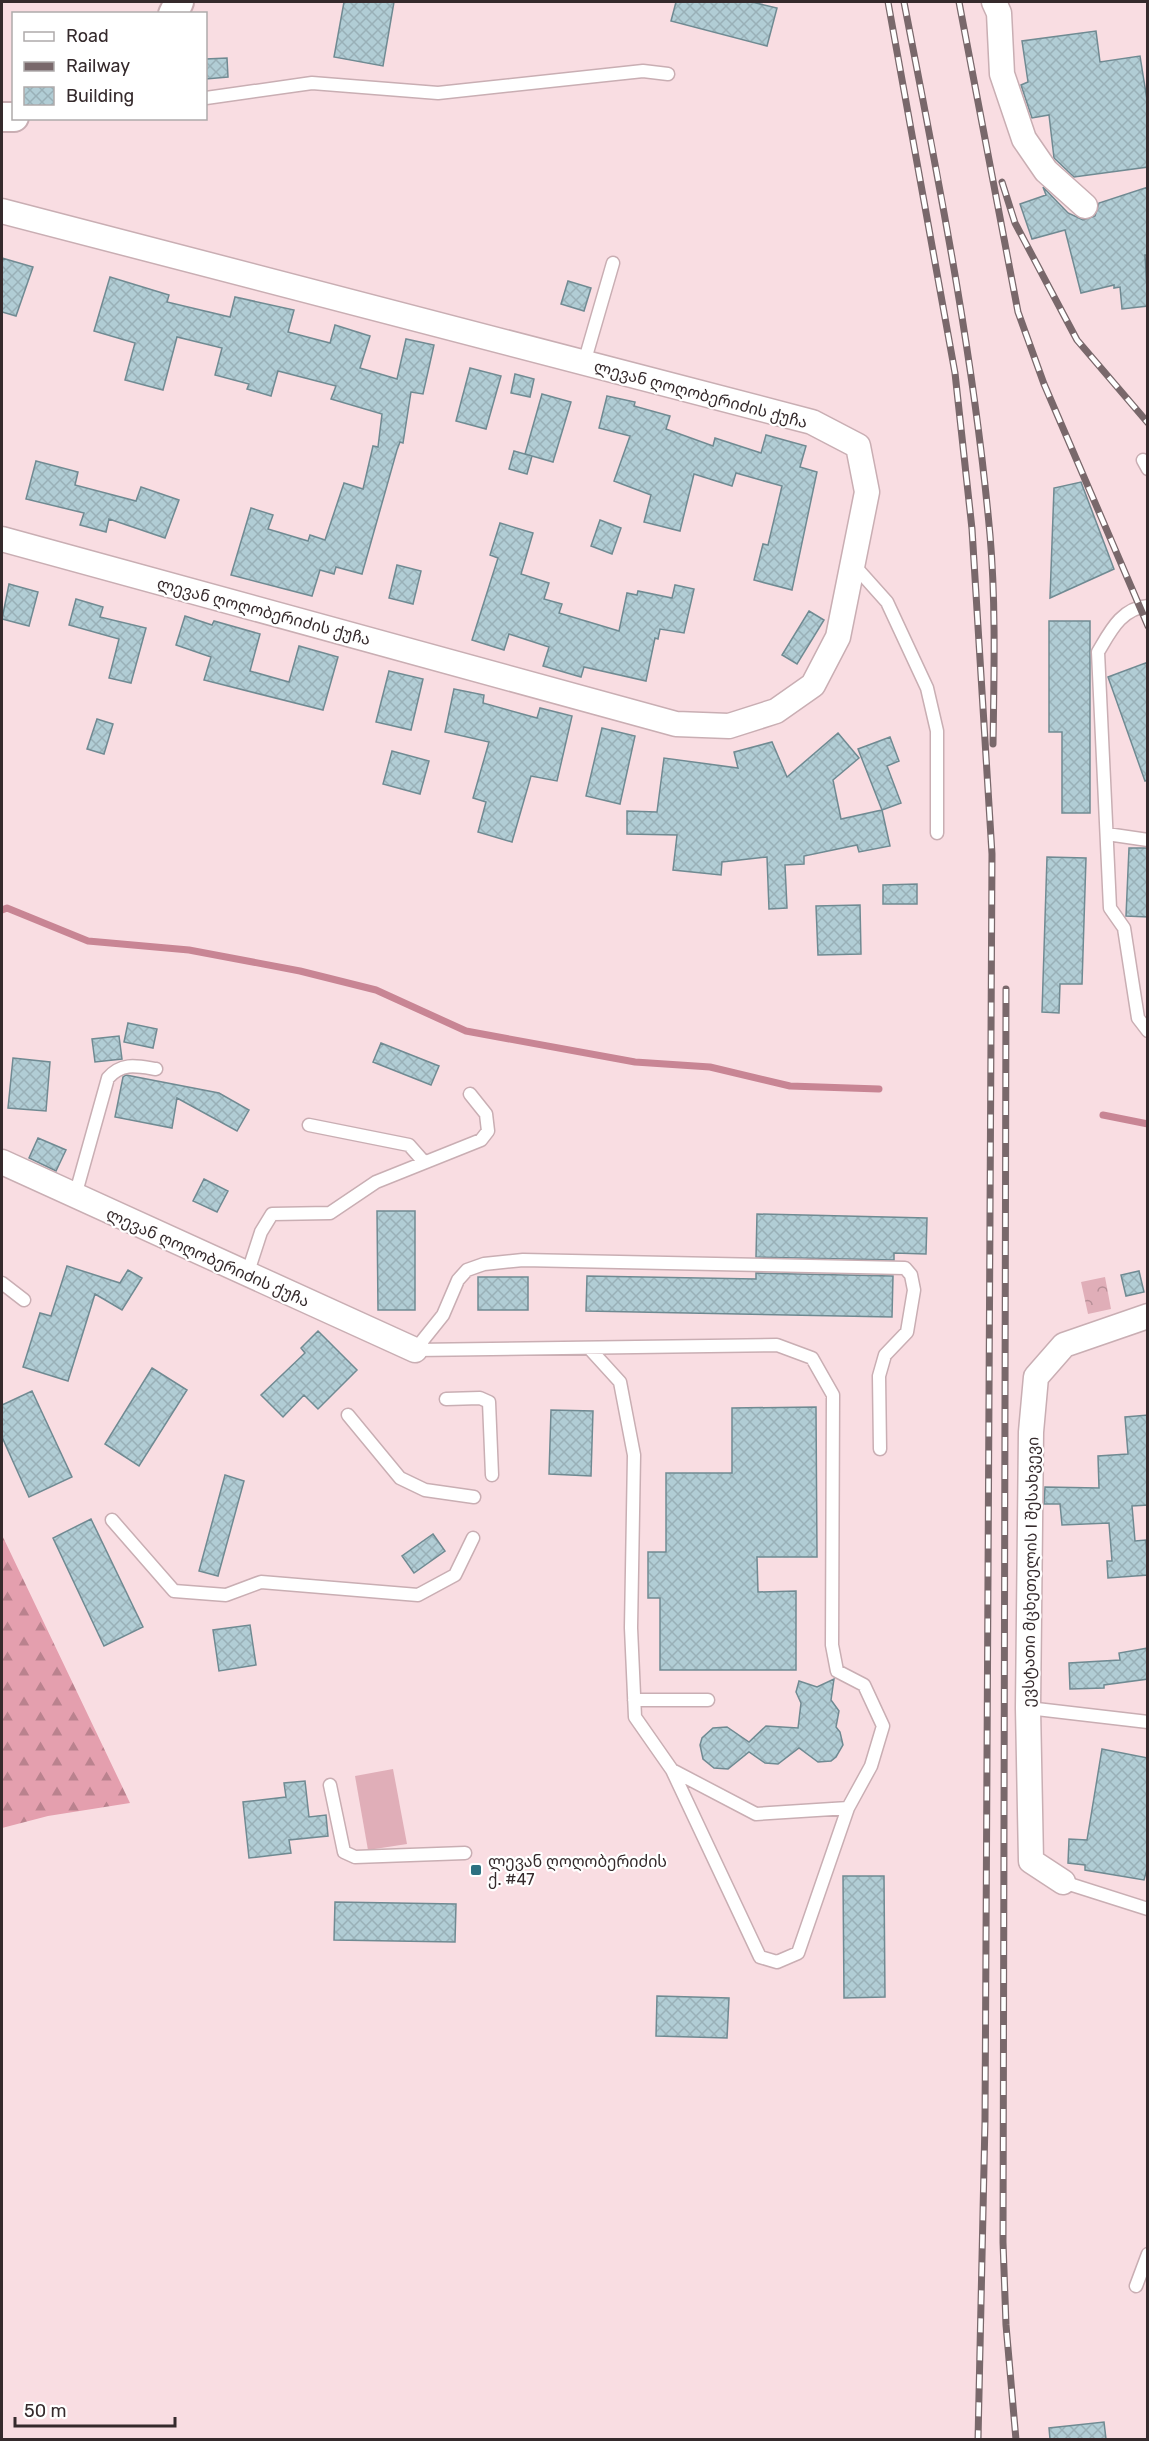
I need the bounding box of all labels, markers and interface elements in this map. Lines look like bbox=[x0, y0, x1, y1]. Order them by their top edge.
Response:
legend bbox=[12, 12, 207, 120]
text: Road bbox=[66, 25, 109, 47]
text: Railway bbox=[66, 55, 130, 77]
text: Building bbox=[66, 85, 134, 107]
street label: ლევან ღოღობერიძის ქუჩა bbox=[592, 357, 810, 433]
street label: ლევან ღოღობერიძის ქუჩა bbox=[155, 574, 373, 650]
street label: ლევან ღოღობერიძის ქუჩა bbox=[103, 1204, 312, 1312]
street label: ევსტათი მცხეთელის I შესახვევი bbox=[1019, 1436, 1043, 1708]
place label: ლევან ღოღობერიძის ქ. #47 bbox=[488, 1852, 667, 1889]
marker: ლევან ღოღობერიძის ქ. #47 bbox=[469, 1863, 483, 1877]
scale bar bbox=[15, 2390, 176, 2428]
text: 50 m bbox=[24, 2400, 67, 2422]

